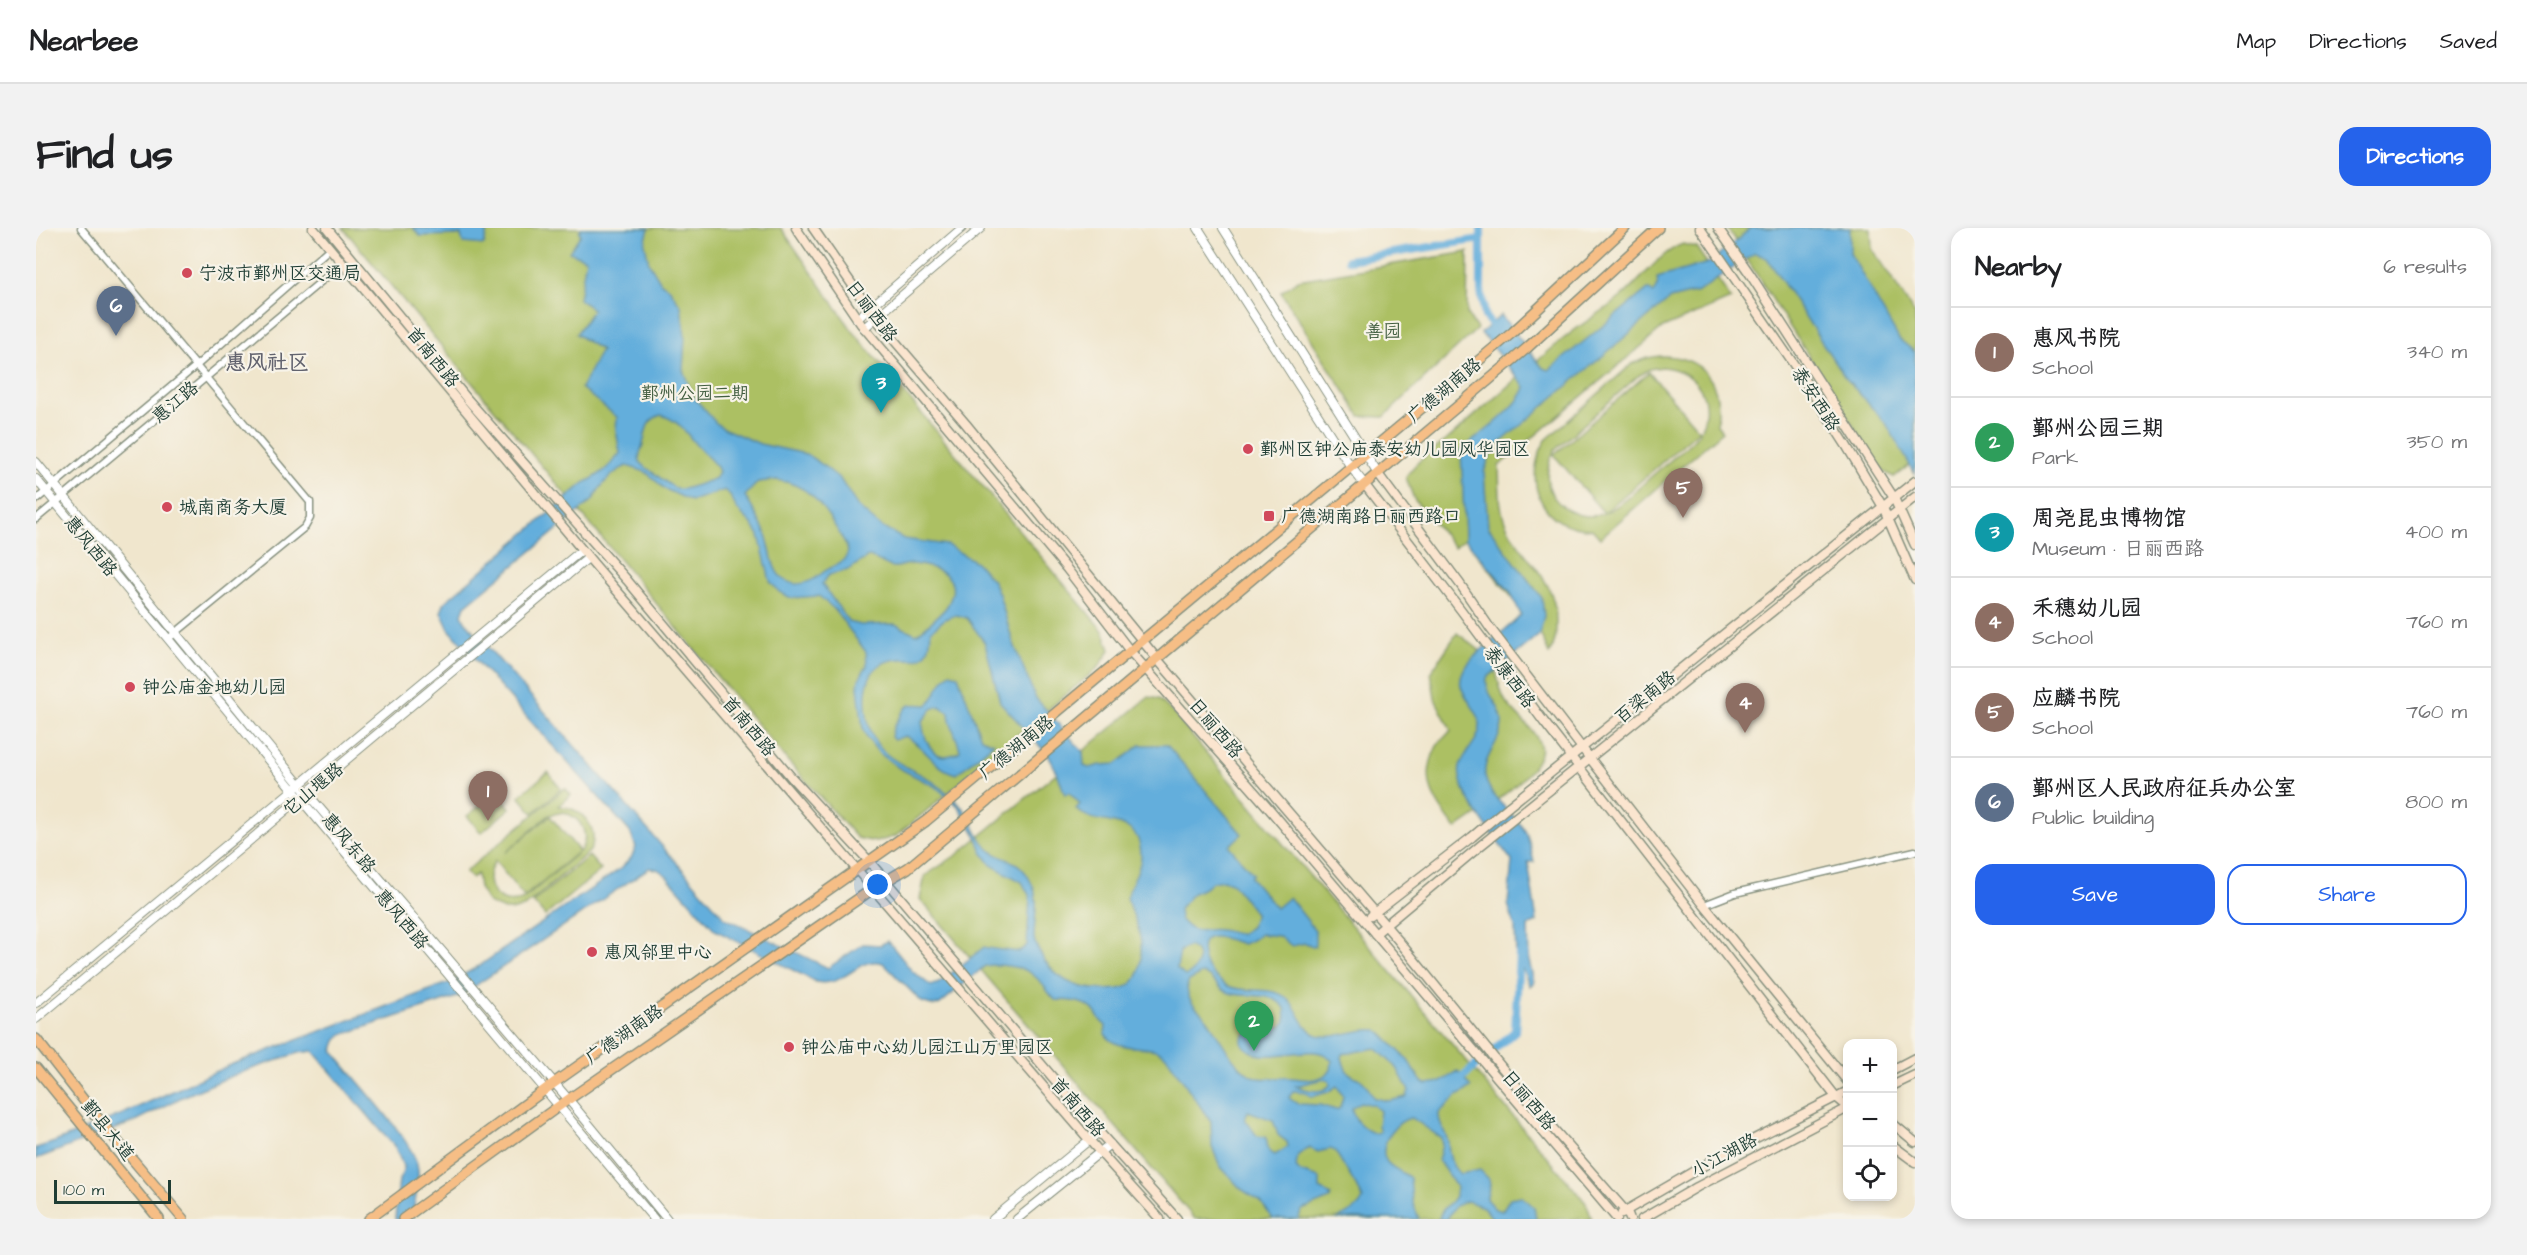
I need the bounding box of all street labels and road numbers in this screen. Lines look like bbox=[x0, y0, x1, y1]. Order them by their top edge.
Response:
street label: 日丽西路 bbox=[840, 275, 903, 348]
street label: 首南西路 bbox=[400, 321, 465, 393]
street label: 广德湖南路 bbox=[1402, 352, 1487, 429]
street label: 泰安西路 bbox=[1785, 362, 1846, 436]
street label: 惠江路 bbox=[147, 375, 204, 429]
street label: 惠风西路 bbox=[58, 510, 123, 582]
street label: 泰康西路 bbox=[1478, 641, 1541, 714]
street label: 百梁南路 bbox=[1609, 665, 1681, 730]
street label: 首南西路 bbox=[716, 691, 781, 762]
street label: 日丽西路 bbox=[1183, 693, 1248, 764]
street label: 广德湖南路 bbox=[973, 709, 1059, 785]
street label: 它山堰路 bbox=[278, 757, 349, 822]
street label: 惠风东路 bbox=[316, 808, 381, 879]
street label: 惠风西路 bbox=[369, 884, 434, 955]
street label: 广德湖南路 bbox=[580, 998, 668, 1070]
street label: 日丽西路 bbox=[1496, 1065, 1561, 1136]
street label: 首南西路 bbox=[1045, 1072, 1111, 1143]
street label: 鄞县大道 bbox=[75, 1094, 140, 1166]
street label: 小江湖路 bbox=[1687, 1128, 1762, 1183]

